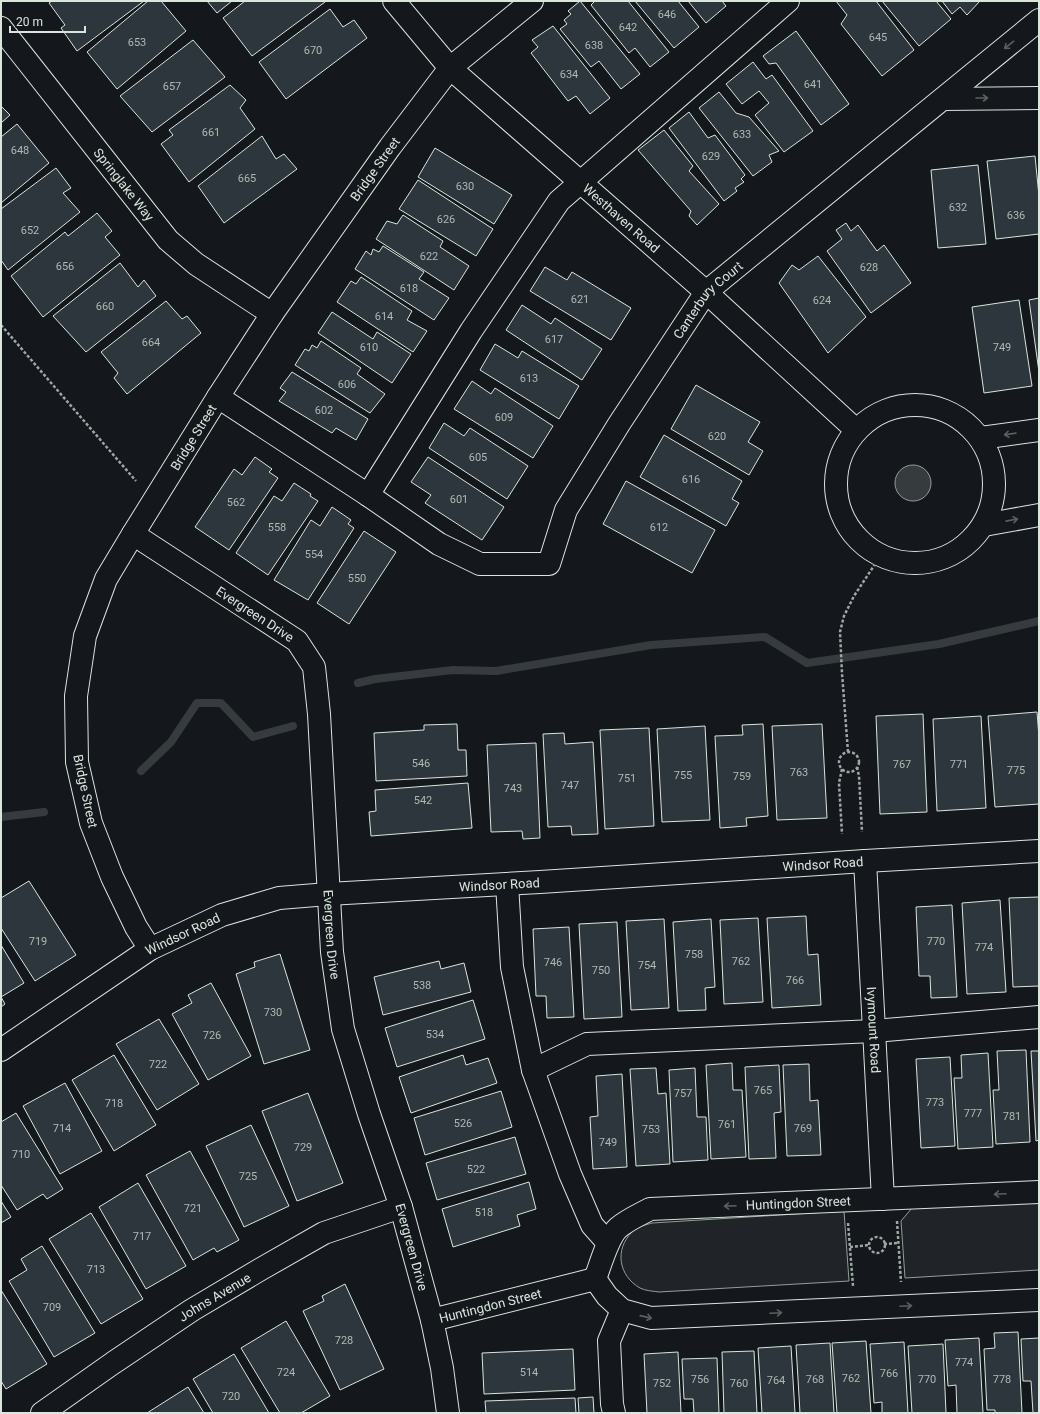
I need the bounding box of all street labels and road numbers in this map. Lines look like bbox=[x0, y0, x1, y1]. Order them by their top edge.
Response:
street label: Bridge Street bbox=[347, 134, 403, 204]
street label: Springlake Way bbox=[90, 145, 157, 224]
street label: Westhaven Road bbox=[580, 181, 662, 256]
street label: Canterbury Court bbox=[670, 258, 746, 342]
street label: Bridge Street bbox=[167, 402, 220, 473]
street label: Evergreen Drive bbox=[213, 583, 297, 645]
street label: Bridge Street bbox=[70, 753, 101, 829]
street label: Windsor Road bbox=[782, 854, 864, 874]
street label: Windsor Road bbox=[459, 875, 540, 895]
street label: Evergreen Drive bbox=[321, 889, 343, 980]
street label: Windsor Road bbox=[143, 910, 223, 958]
street label: Ivymount Road bbox=[864, 986, 883, 1073]
street label: Huntingdon Street bbox=[745, 1193, 851, 1213]
street label: Evergreen Drive bbox=[392, 1202, 431, 1292]
street label: Johns Avenue bbox=[176, 1270, 254, 1325]
street label: Huntingdon Street bbox=[438, 1286, 543, 1326]

